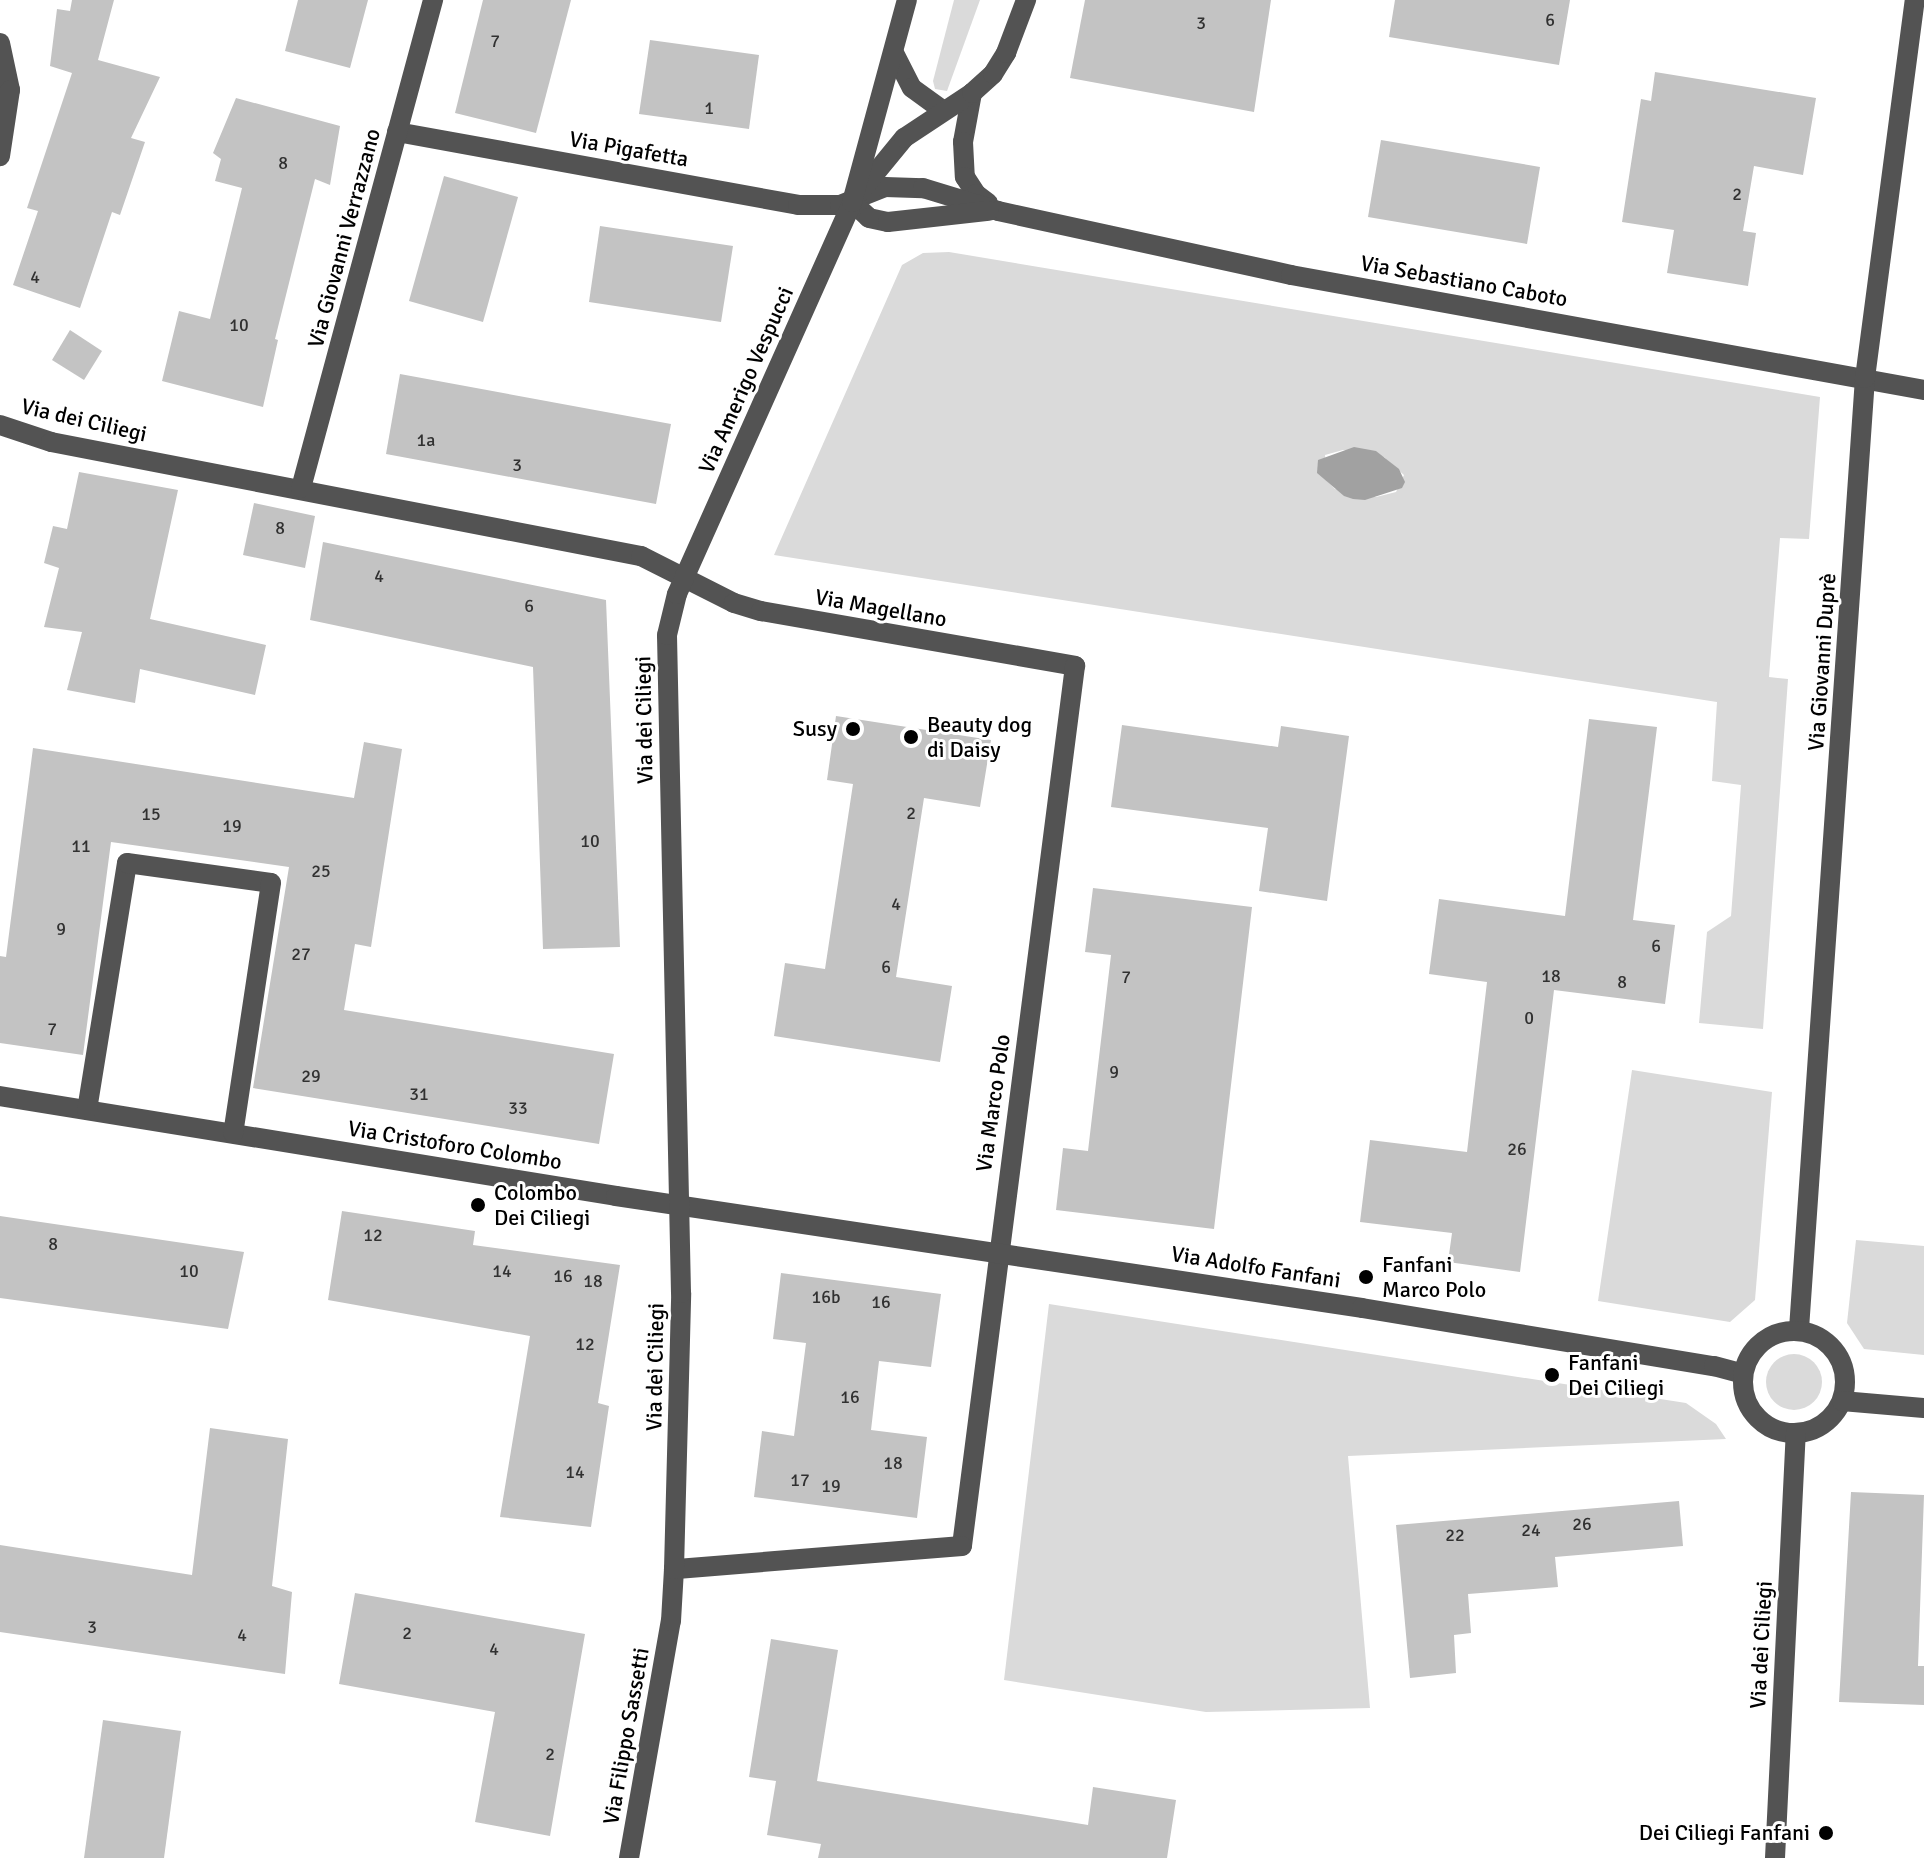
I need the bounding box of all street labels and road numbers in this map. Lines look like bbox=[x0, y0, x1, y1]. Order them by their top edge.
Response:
street label: Via Giovanni Verrazzano bbox=[302, 126, 386, 350]
street label: Via Pigafetta bbox=[567, 126, 691, 172]
street label: Via Sebastiano Caboto bbox=[1359, 250, 1569, 312]
street label: Via Amerigo Vespucci bbox=[693, 283, 799, 477]
street label: Via dei Ciliegi bbox=[19, 393, 149, 447]
street label: Via Giovanni Duprè bbox=[1803, 572, 1841, 752]
street label: Via Magellano bbox=[813, 583, 949, 633]
street label: Via dei Ciliegi bbox=[630, 656, 658, 784]
street label: Via Marco Polo bbox=[970, 1032, 1016, 1174]
street label: Via Cristoforo Colombo bbox=[346, 1115, 564, 1175]
street label: Via Adolfo Fanfani bbox=[1169, 1241, 1343, 1293]
street label: Via dei Ciliegi bbox=[641, 1303, 669, 1431]
street label: Via dei Ciliegi bbox=[1744, 1580, 1778, 1710]
street label: Via Filippo Sassetti bbox=[597, 1646, 655, 1826]

